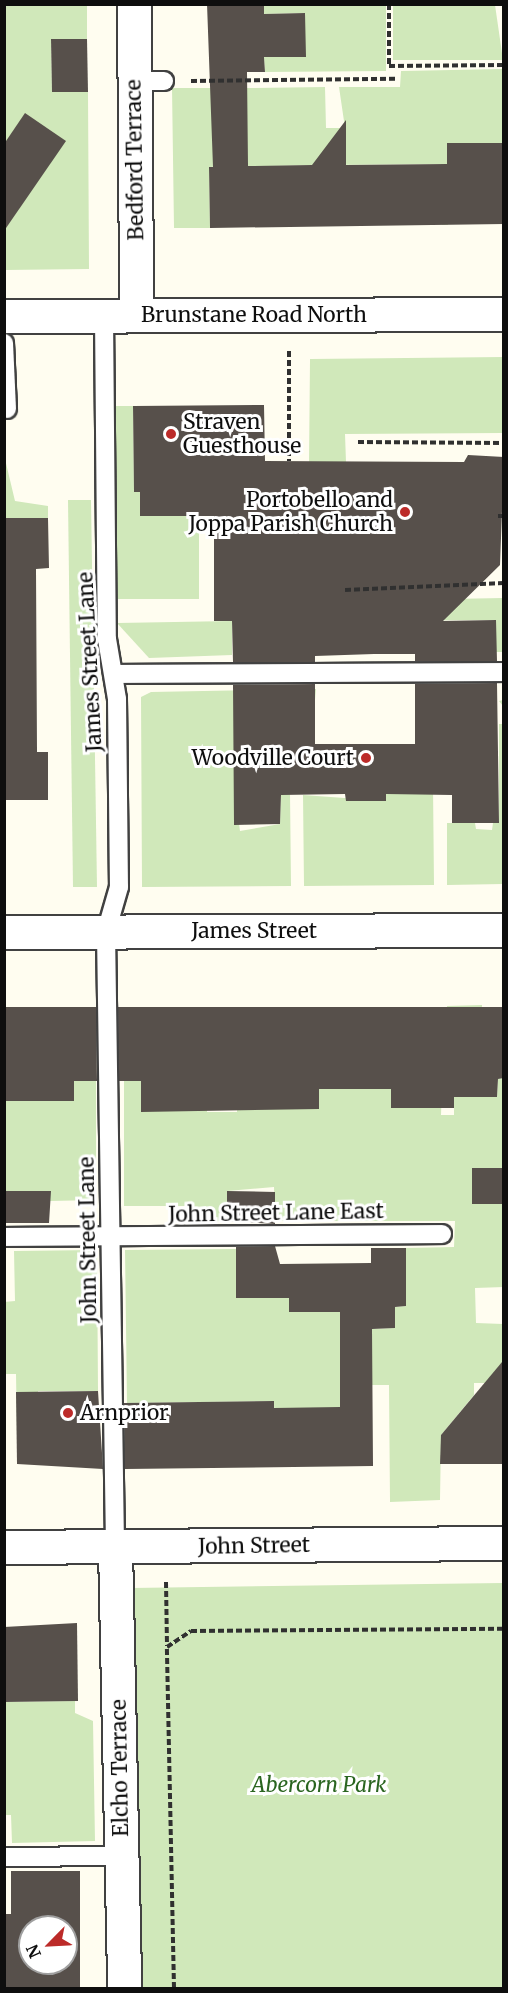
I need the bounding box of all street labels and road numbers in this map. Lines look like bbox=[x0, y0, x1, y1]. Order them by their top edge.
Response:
street label: Bedford Terrace bbox=[121, 79, 149, 241]
street label: Brunstane Road North bbox=[141, 302, 367, 328]
street label: James Street Lane bbox=[73, 571, 107, 753]
street label: James Street bbox=[191, 918, 317, 944]
street label: John Street Lane bbox=[74, 1156, 102, 1324]
street label: John Street Lane East bbox=[168, 1199, 384, 1227]
street label: John Street bbox=[198, 1532, 310, 1560]
street label: Elcho Terrace bbox=[106, 1699, 134, 1837]

